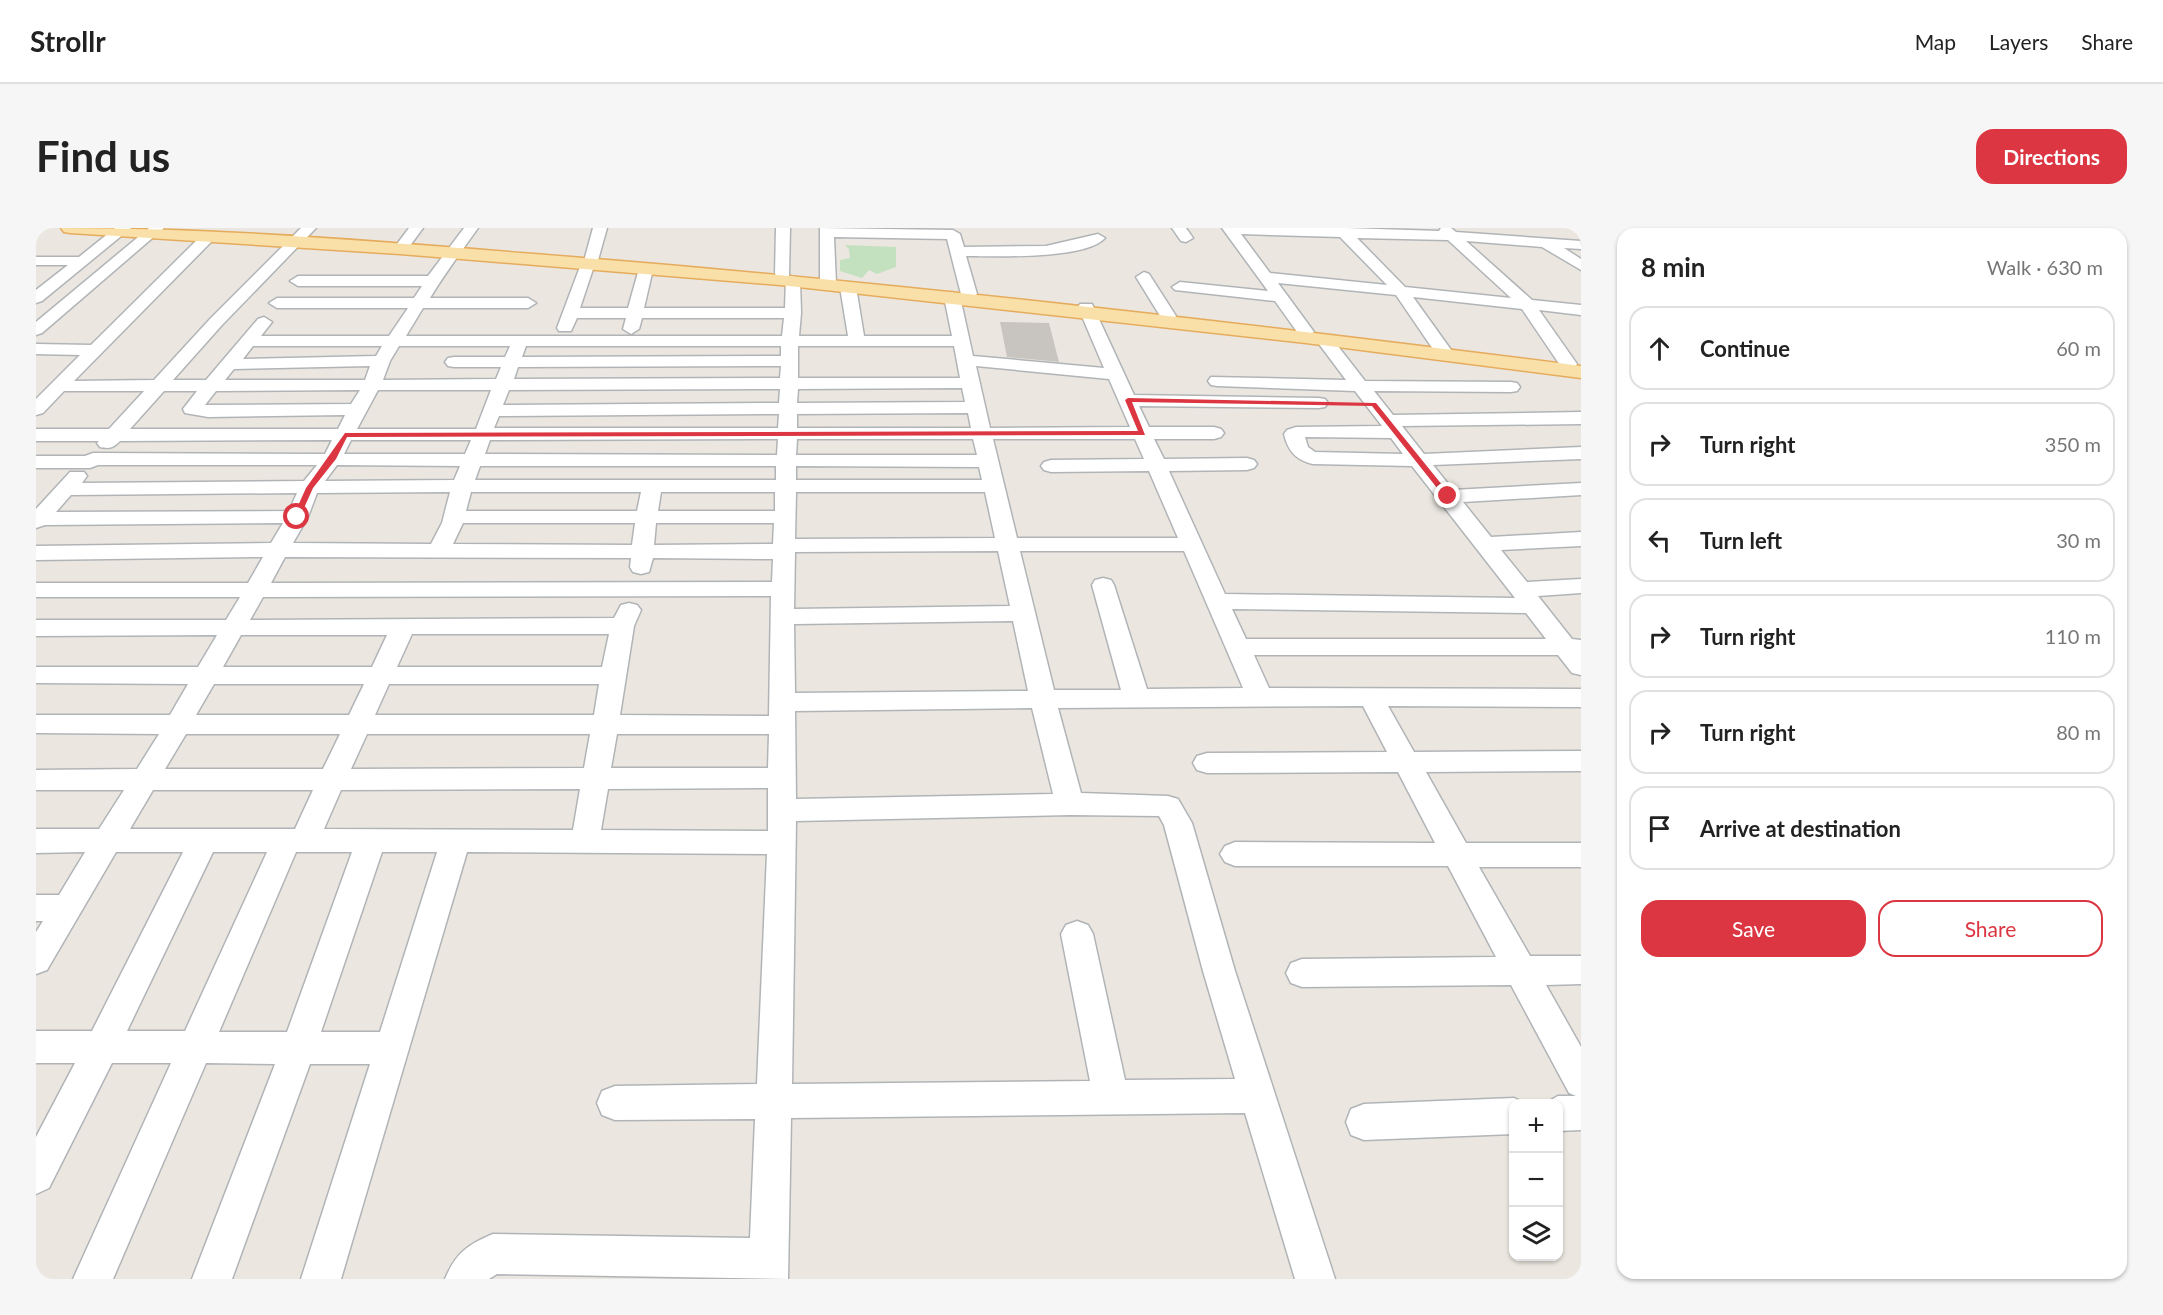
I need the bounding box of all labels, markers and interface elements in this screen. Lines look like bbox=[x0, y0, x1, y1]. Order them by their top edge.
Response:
text: Strollr bbox=[30, 24, 106, 58]
text: Map bbox=[1915, 29, 1956, 54]
text: Layers bbox=[1989, 29, 2048, 54]
text: Share bbox=[2081, 29, 2133, 54]
button: Directions bbox=[1976, 129, 2127, 184]
text: Find us bbox=[36, 131, 170, 181]
text: 8 min bbox=[1641, 251, 1705, 283]
text: Walk · 630 m bbox=[1987, 255, 2103, 279]
icon: ahead bbox=[1643, 332, 1676, 365]
text: Continue bbox=[1700, 335, 1790, 362]
text: 60 m bbox=[2056, 336, 2101, 360]
icon: right bbox=[1643, 428, 1676, 461]
text: Turn right bbox=[1700, 431, 1795, 458]
text: 350 m bbox=[2045, 432, 2101, 456]
route end bbox=[1434, 482, 1460, 508]
route start bbox=[283, 503, 309, 529]
icon: left bbox=[1643, 524, 1676, 557]
text: Turn left bbox=[1700, 527, 1782, 554]
text: 30 m bbox=[2056, 528, 2101, 552]
icon: right bbox=[1643, 620, 1676, 653]
text: Turn right bbox=[1700, 623, 1795, 650]
text: 110 m bbox=[2045, 624, 2101, 648]
icon: right bbox=[1643, 716, 1676, 749]
text: Turn right bbox=[1700, 719, 1795, 746]
text: 80 m bbox=[2056, 720, 2101, 744]
icon: arrive bbox=[1643, 812, 1676, 845]
text: Arrive at destination bbox=[1700, 815, 1901, 842]
button: Save bbox=[1641, 900, 1866, 957]
button: Share bbox=[1878, 900, 2103, 957]
map controls bbox=[1509, 1099, 1563, 1261]
button: + bbox=[1509, 1099, 1563, 1153]
button: − bbox=[1509, 1153, 1563, 1207]
button: layers bbox=[1509, 1207, 1563, 1261]

